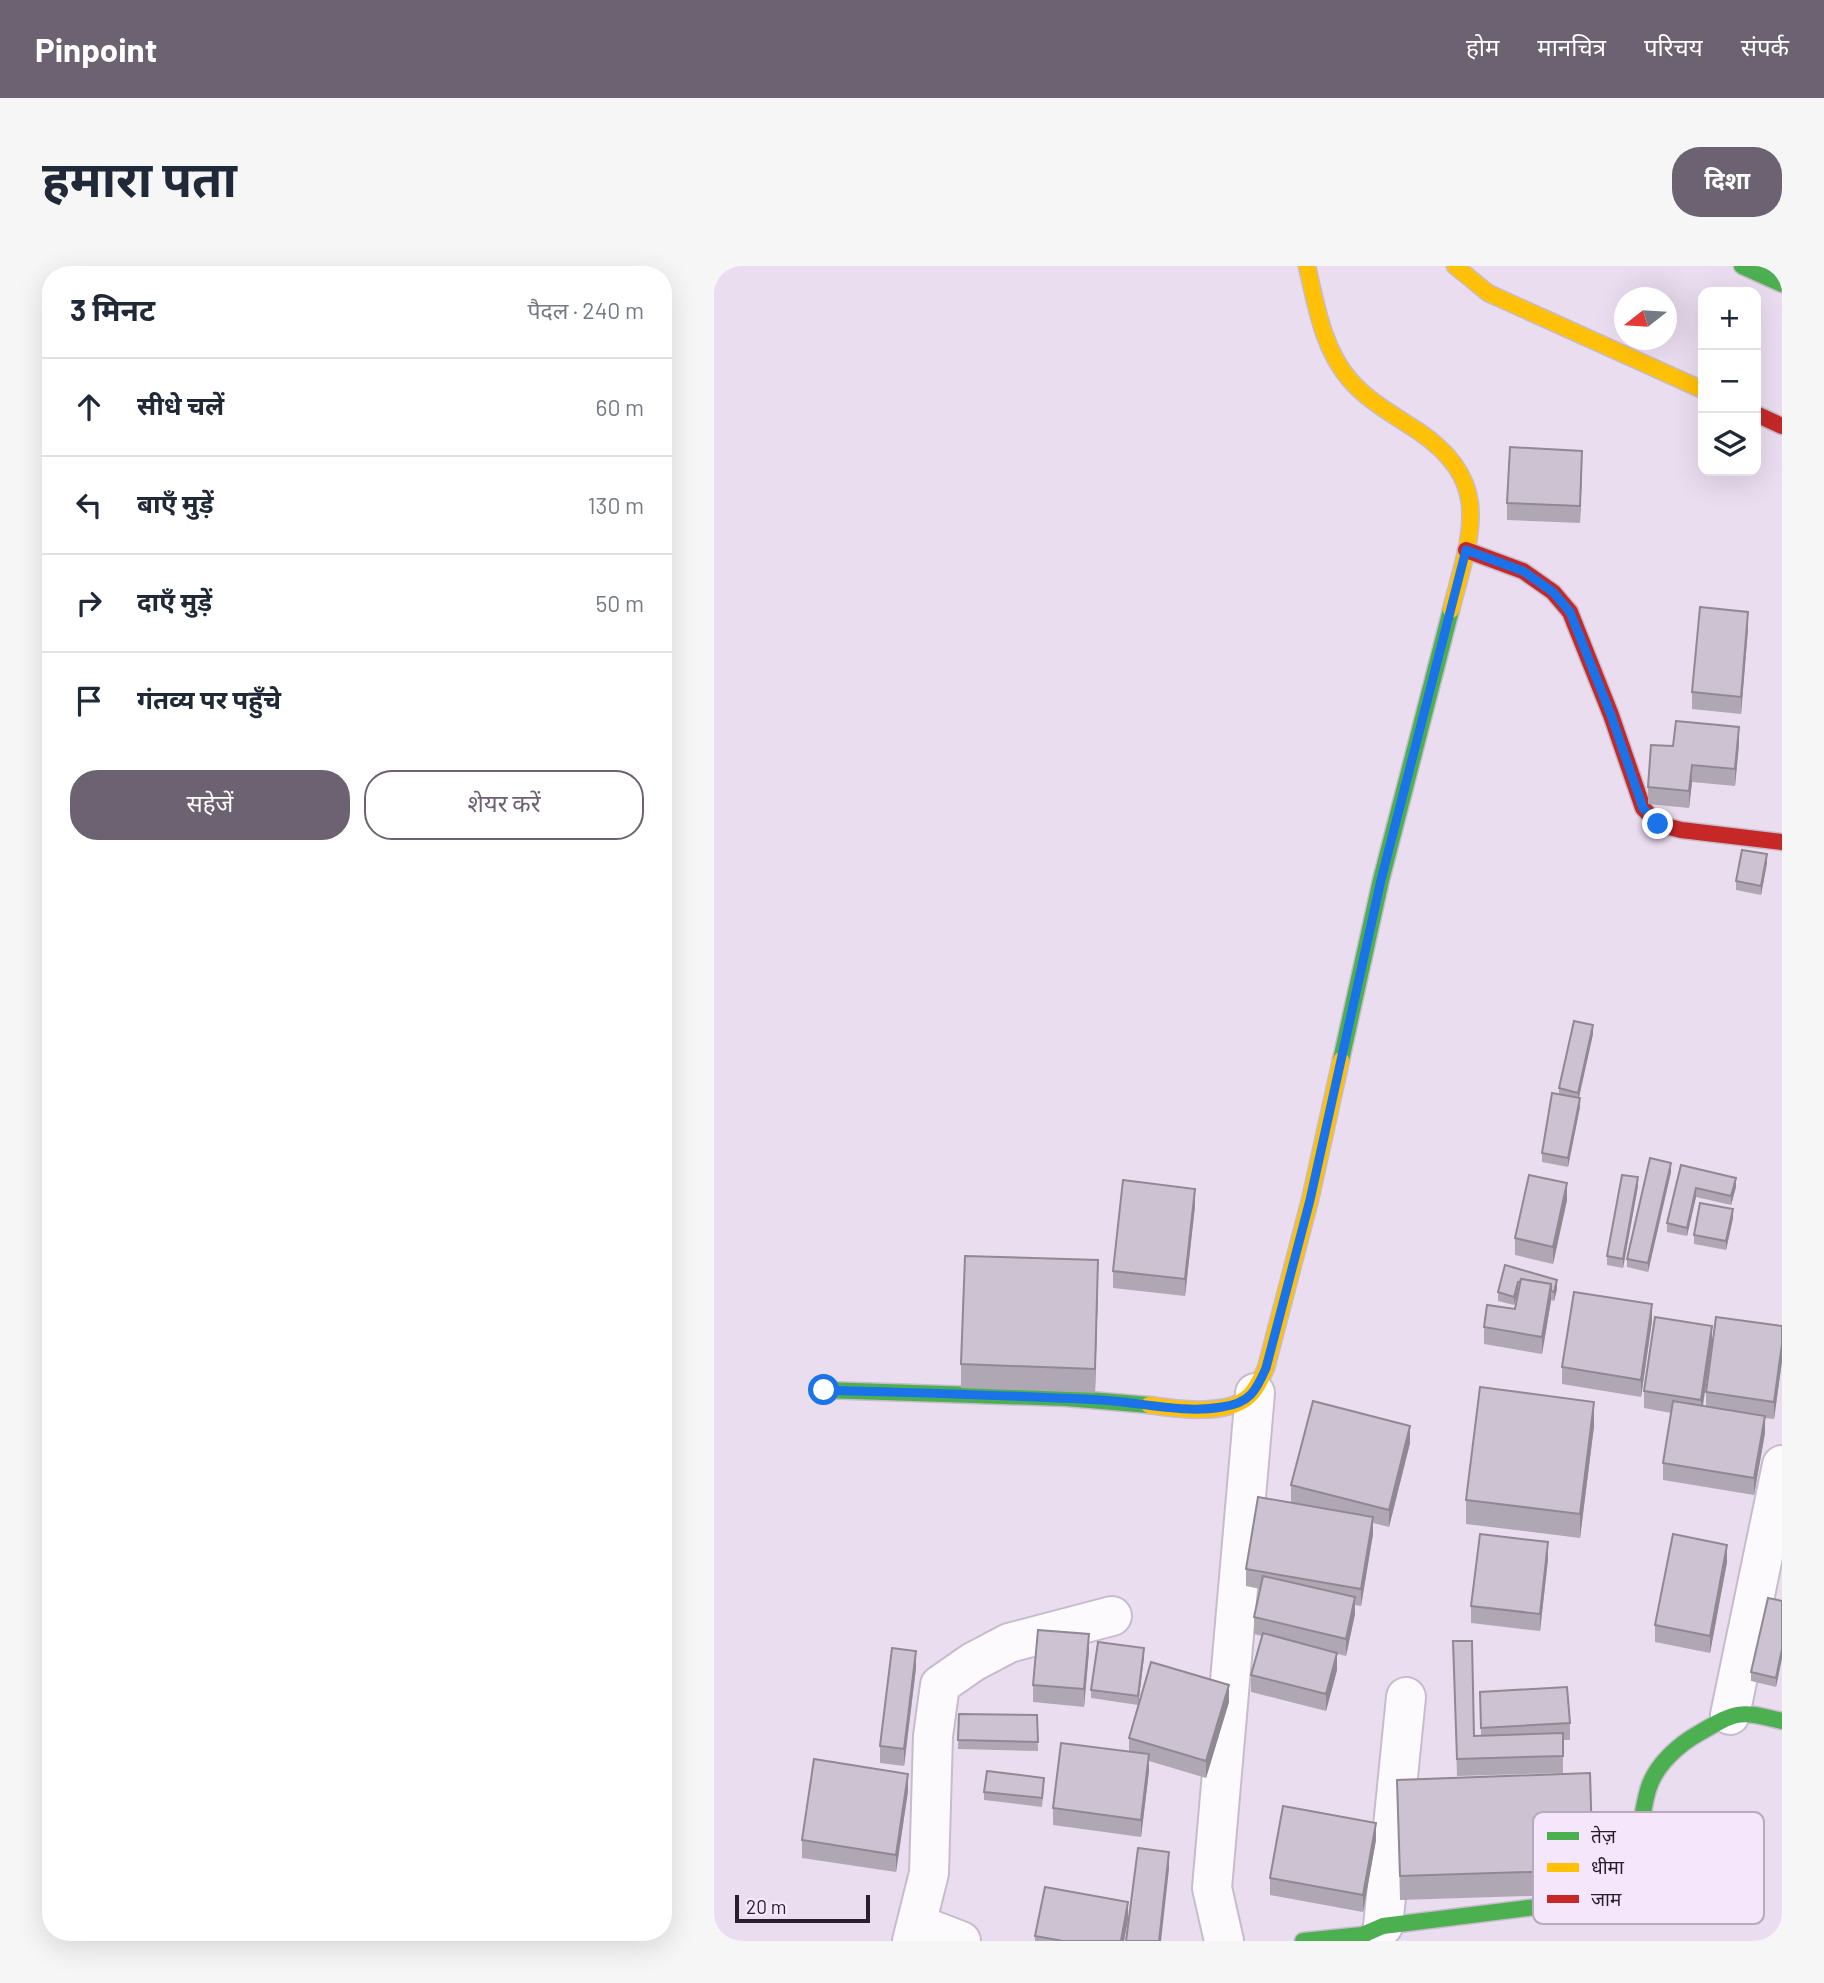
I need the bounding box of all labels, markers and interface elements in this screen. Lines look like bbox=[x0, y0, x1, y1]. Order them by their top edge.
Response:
text: Pinpoint bbox=[35, 29, 157, 69]
text: होम bbox=[1466, 32, 1499, 61]
text: मानचित्र bbox=[1537, 32, 1606, 61]
text: परिचय bbox=[1644, 32, 1703, 61]
text: संपर्क bbox=[1741, 32, 1789, 61]
button: दिशा bbox=[1672, 147, 1782, 217]
text: हमारा पता bbox=[42, 148, 237, 207]
north arrow bbox=[1614, 287, 1677, 350]
map controls bbox=[1698, 287, 1761, 476]
button: + bbox=[1698, 287, 1761, 350]
text: 3 मिनट bbox=[70, 291, 155, 327]
text: पैदल · 240 m bbox=[527, 296, 644, 324]
button: − bbox=[1698, 350, 1761, 413]
icon: ahead bbox=[70, 388, 108, 426]
text: सीधे चलें bbox=[137, 389, 224, 420]
text: 60 m bbox=[596, 393, 644, 421]
button: layers bbox=[1698, 413, 1761, 476]
icon: left bbox=[70, 486, 108, 524]
text: बाएँ मुड़ें bbox=[137, 487, 214, 518]
text: 130 m bbox=[587, 491, 644, 519]
icon: right bbox=[70, 584, 108, 622]
text: दाएँ मुड़ें bbox=[137, 585, 212, 616]
text: 50 m bbox=[596, 589, 644, 617]
icon: arrive bbox=[70, 682, 108, 720]
text: गंतव्य पर पहुँचे bbox=[137, 683, 281, 714]
button: सहेजें bbox=[70, 770, 350, 840]
button: शेयर करें bbox=[364, 770, 644, 840]
route end bbox=[1642, 808, 1673, 839]
route start bbox=[808, 1374, 839, 1405]
legend bbox=[1533, 1812, 1764, 1924]
text: तेज़ bbox=[1591, 1824, 1617, 1847]
text: धीमा bbox=[1591, 1855, 1625, 1878]
text: जाम bbox=[1591, 1887, 1622, 1910]
scale bar bbox=[735, 1892, 870, 1924]
text: 20 m bbox=[746, 1895, 786, 1918]

